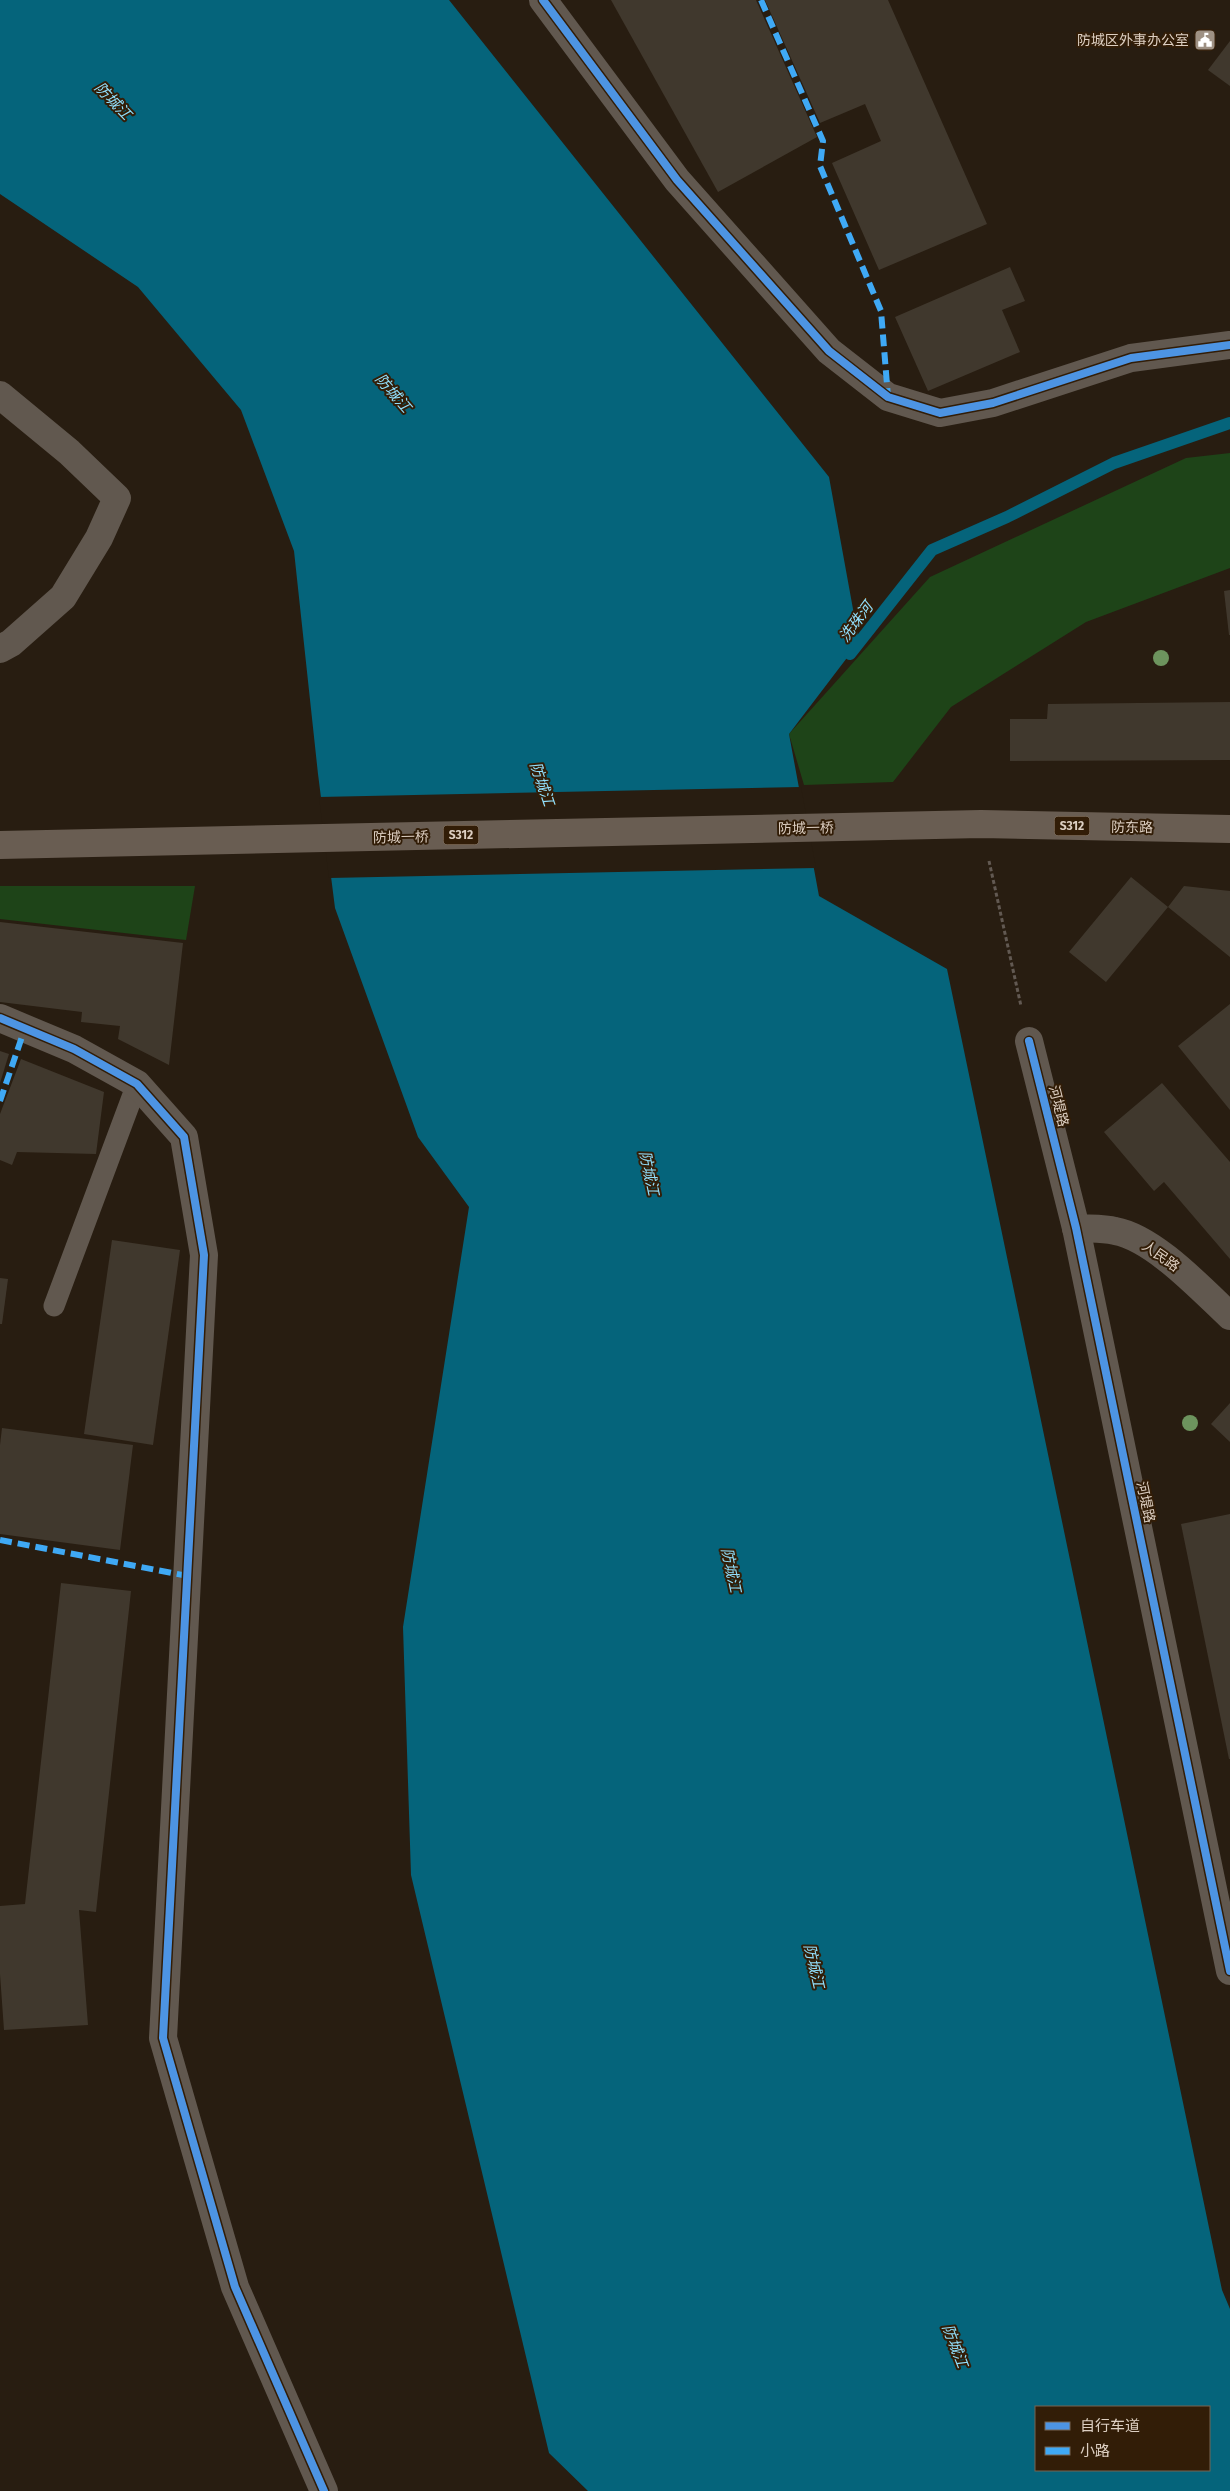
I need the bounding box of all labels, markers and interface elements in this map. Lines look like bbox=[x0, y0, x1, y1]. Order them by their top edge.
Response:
public building icon: 防城区外事办公室 bbox=[1193, 28, 1217, 52]
place label: 防城区外事办公室 bbox=[1077, 32, 1189, 49]
water label: 防城江 bbox=[91, 79, 136, 125]
water label: 防城江 bbox=[371, 370, 416, 417]
water label: 洗珠河 bbox=[835, 596, 879, 645]
water label: 防城江 bbox=[526, 760, 558, 810]
road number: S312 bbox=[1054, 816, 1090, 836]
street label: 防东路 bbox=[1111, 819, 1153, 836]
street label: 防城一桥 bbox=[778, 820, 834, 837]
road number: S312 bbox=[444, 826, 478, 844]
street label: 防城一桥 bbox=[373, 829, 429, 846]
street label: 河堤路 bbox=[1045, 1084, 1072, 1129]
water label: 防城江 bbox=[636, 1149, 663, 1199]
street label: 人民路 bbox=[1139, 1237, 1183, 1275]
street label: 河堤路 bbox=[1133, 1480, 1158, 1524]
water label: 防城江 bbox=[718, 1546, 745, 1596]
water label: 防城江 bbox=[800, 1942, 828, 1992]
water label: 防城江 bbox=[939, 2322, 972, 2372]
legend bbox=[1035, 2406, 1210, 2471]
text: 自行车道 bbox=[1080, 2417, 1140, 2435]
text: 小路 bbox=[1080, 2442, 1110, 2460]

